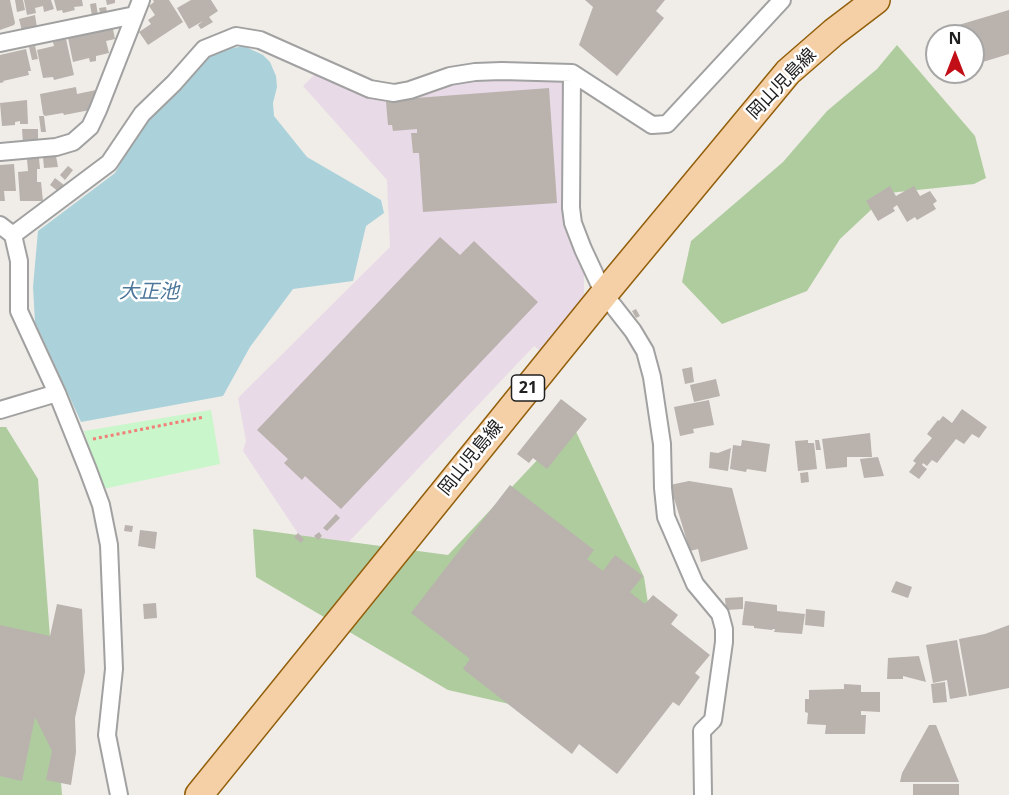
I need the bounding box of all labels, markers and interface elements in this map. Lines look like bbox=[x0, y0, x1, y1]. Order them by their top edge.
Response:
north arrow bbox=[925, 24, 985, 84]
text: N bbox=[948, 27, 962, 49]
street label: 岡山児島線 bbox=[743, 44, 821, 124]
water label: 大正池 bbox=[119, 280, 179, 304]
road number: 21 bbox=[512, 375, 544, 401]
street label: 岡山児島線 bbox=[434, 416, 508, 500]

